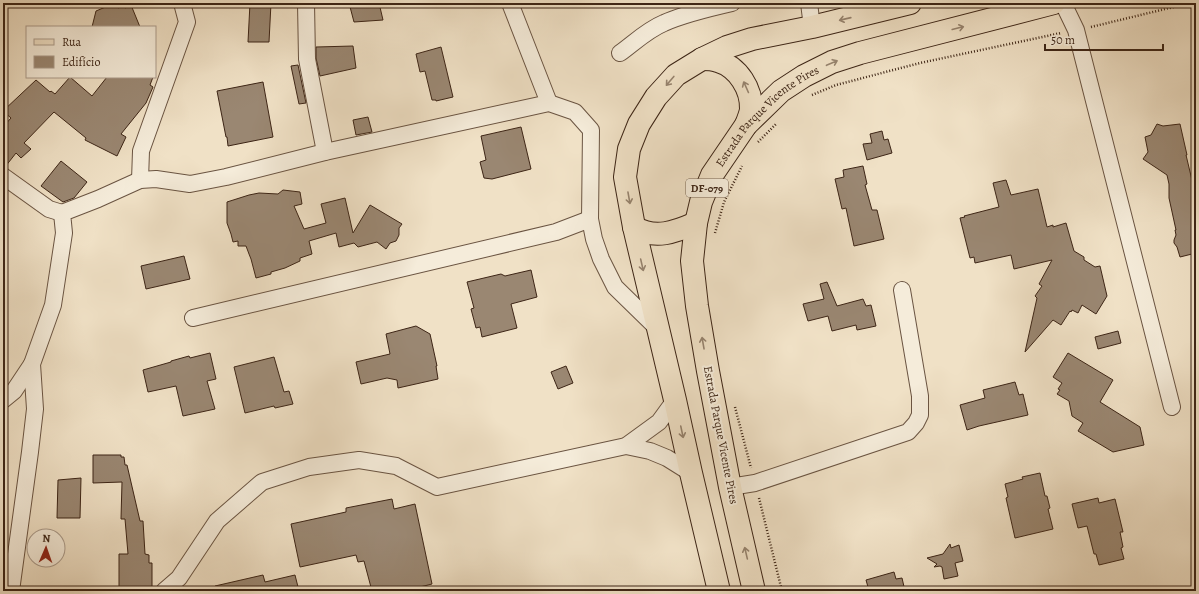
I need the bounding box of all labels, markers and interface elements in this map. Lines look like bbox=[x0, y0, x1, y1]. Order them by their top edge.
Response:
one-way arrow bbox=[839, 15, 852, 23]
one-way arrow bbox=[951, 24, 964, 31]
legend bbox=[26, 26, 156, 78]
scale bar bbox=[1045, 26, 1163, 52]
text: 50 m bbox=[1051, 32, 1075, 48]
text: Rua bbox=[62, 34, 81, 50]
text: Edifício bbox=[62, 54, 100, 70]
one-way arrow bbox=[826, 58, 838, 66]
street label: Estrada Parque Vicente Pires bbox=[712, 62, 822, 170]
one-way arrow bbox=[666, 76, 675, 86]
one-way arrow bbox=[742, 82, 749, 94]
road number: DF-079 bbox=[686, 179, 728, 197]
one-way arrow bbox=[625, 191, 633, 204]
one-way arrow bbox=[639, 258, 647, 271]
one-way arrow bbox=[699, 337, 707, 350]
street label: Estrada Parque Vicente Pires bbox=[700, 364, 742, 506]
one-way arrow bbox=[679, 426, 687, 439]
north arrow bbox=[26, 528, 66, 568]
text: N bbox=[42, 531, 51, 546]
one-way arrow bbox=[741, 547, 749, 560]

